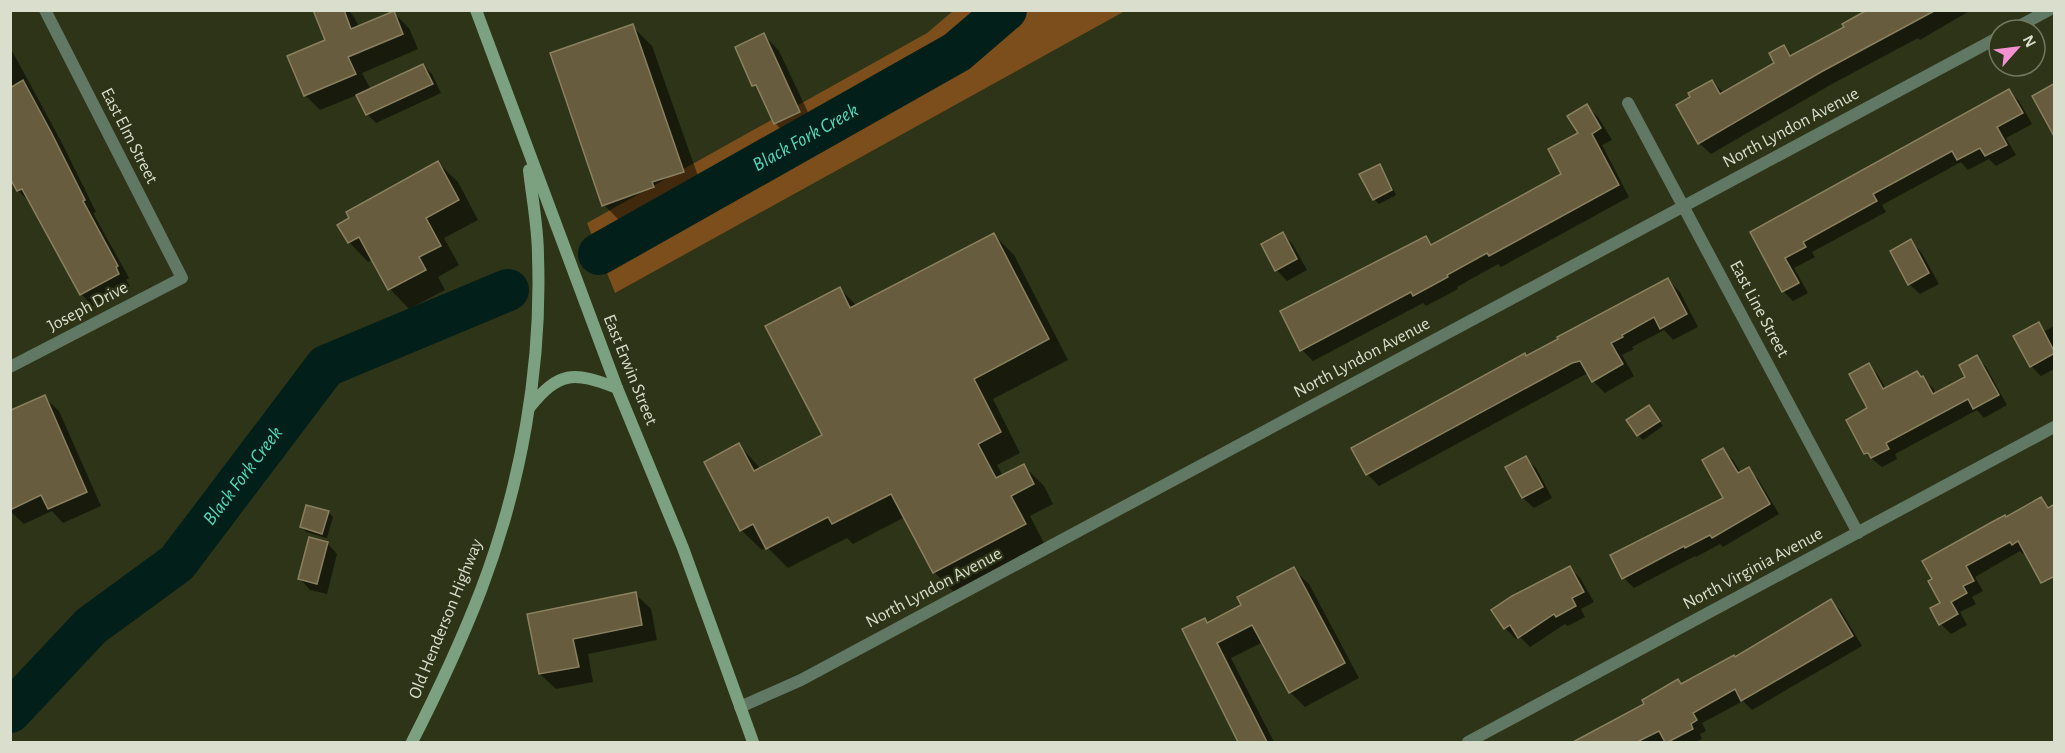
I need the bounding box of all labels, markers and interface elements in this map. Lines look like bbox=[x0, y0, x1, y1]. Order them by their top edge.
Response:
north arrow bbox=[1987, 18, 2047, 78]
text: N bbox=[2020, 33, 2039, 50]
street label: East Elm Street bbox=[97, 85, 161, 187]
street label: North Lyndon Avenue bbox=[1720, 85, 1862, 171]
water label: Black Fork Creek bbox=[749, 100, 862, 175]
street label: East Line Street bbox=[1726, 258, 1792, 361]
street label: Joseph Drive bbox=[45, 278, 131, 336]
street label: East Erwin Street bbox=[600, 312, 660, 428]
street label: North Lyndon Avenue bbox=[1291, 315, 1433, 401]
water label: Black Fork Creek bbox=[199, 423, 286, 529]
street label: North Virginia Avenue bbox=[1680, 525, 1826, 613]
street label: Old Henderson Highway bbox=[406, 536, 486, 702]
street label: North Lyndon Avenue bbox=[863, 545, 1005, 631]

